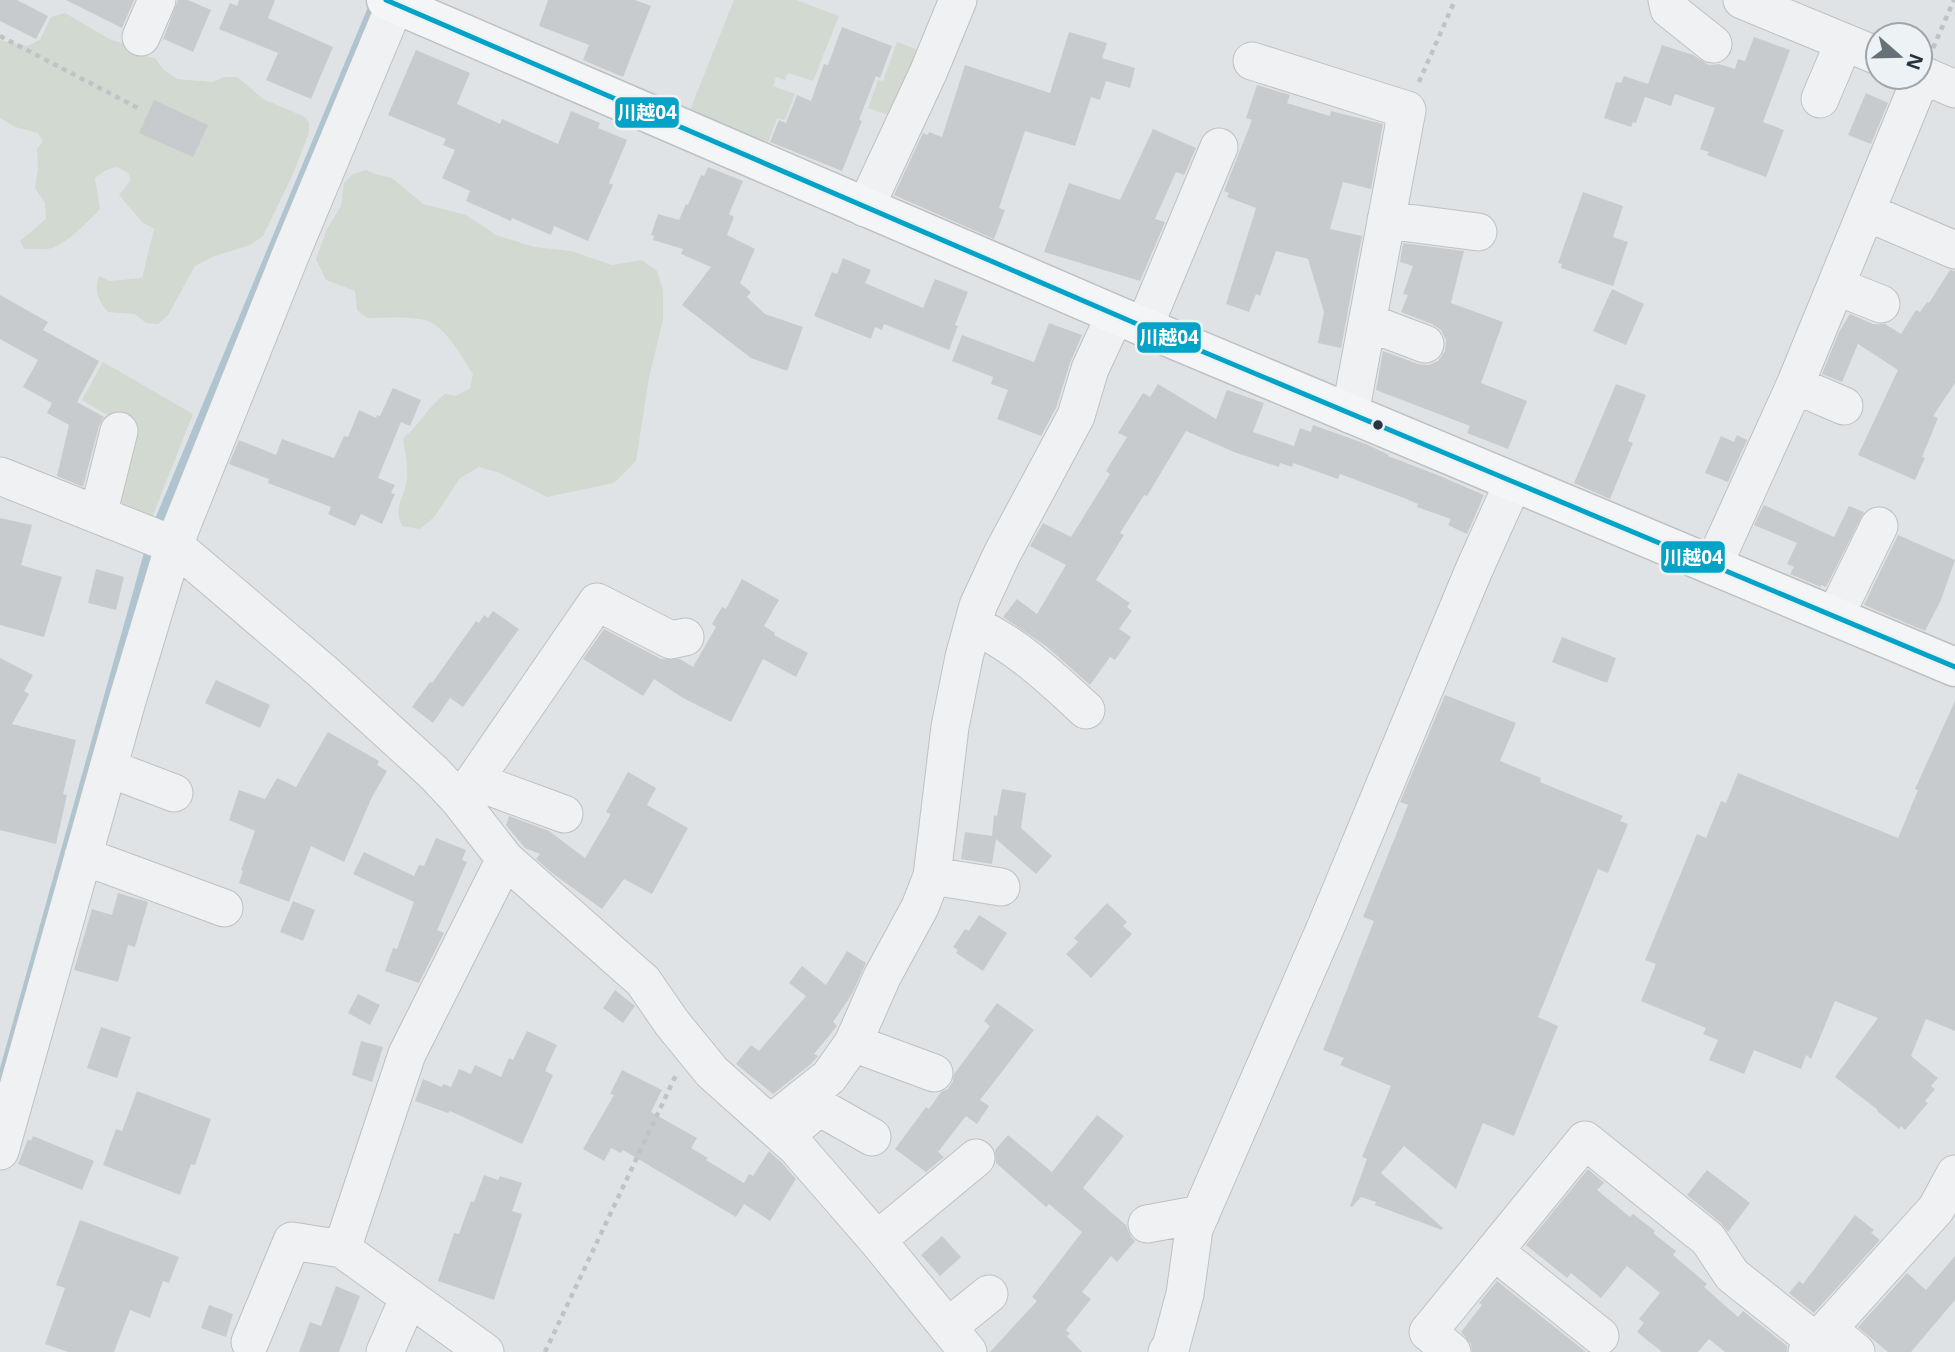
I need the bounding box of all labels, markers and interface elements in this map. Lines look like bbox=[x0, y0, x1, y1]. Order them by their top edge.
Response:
north arrow bbox=[1864, 21, 1934, 91]
text: N bbox=[1900, 50, 1930, 74]
line badge: 川越04 bbox=[614, 96, 680, 129]
text: 川越04 bbox=[617, 99, 677, 125]
line badge: 川越04 bbox=[1136, 321, 1202, 354]
text: 川越04 bbox=[1139, 324, 1199, 350]
unlabelled marker bbox=[1371, 418, 1385, 432]
line badge: 川越04 bbox=[1660, 540, 1726, 574]
text: 川越04 bbox=[1663, 544, 1723, 570]

